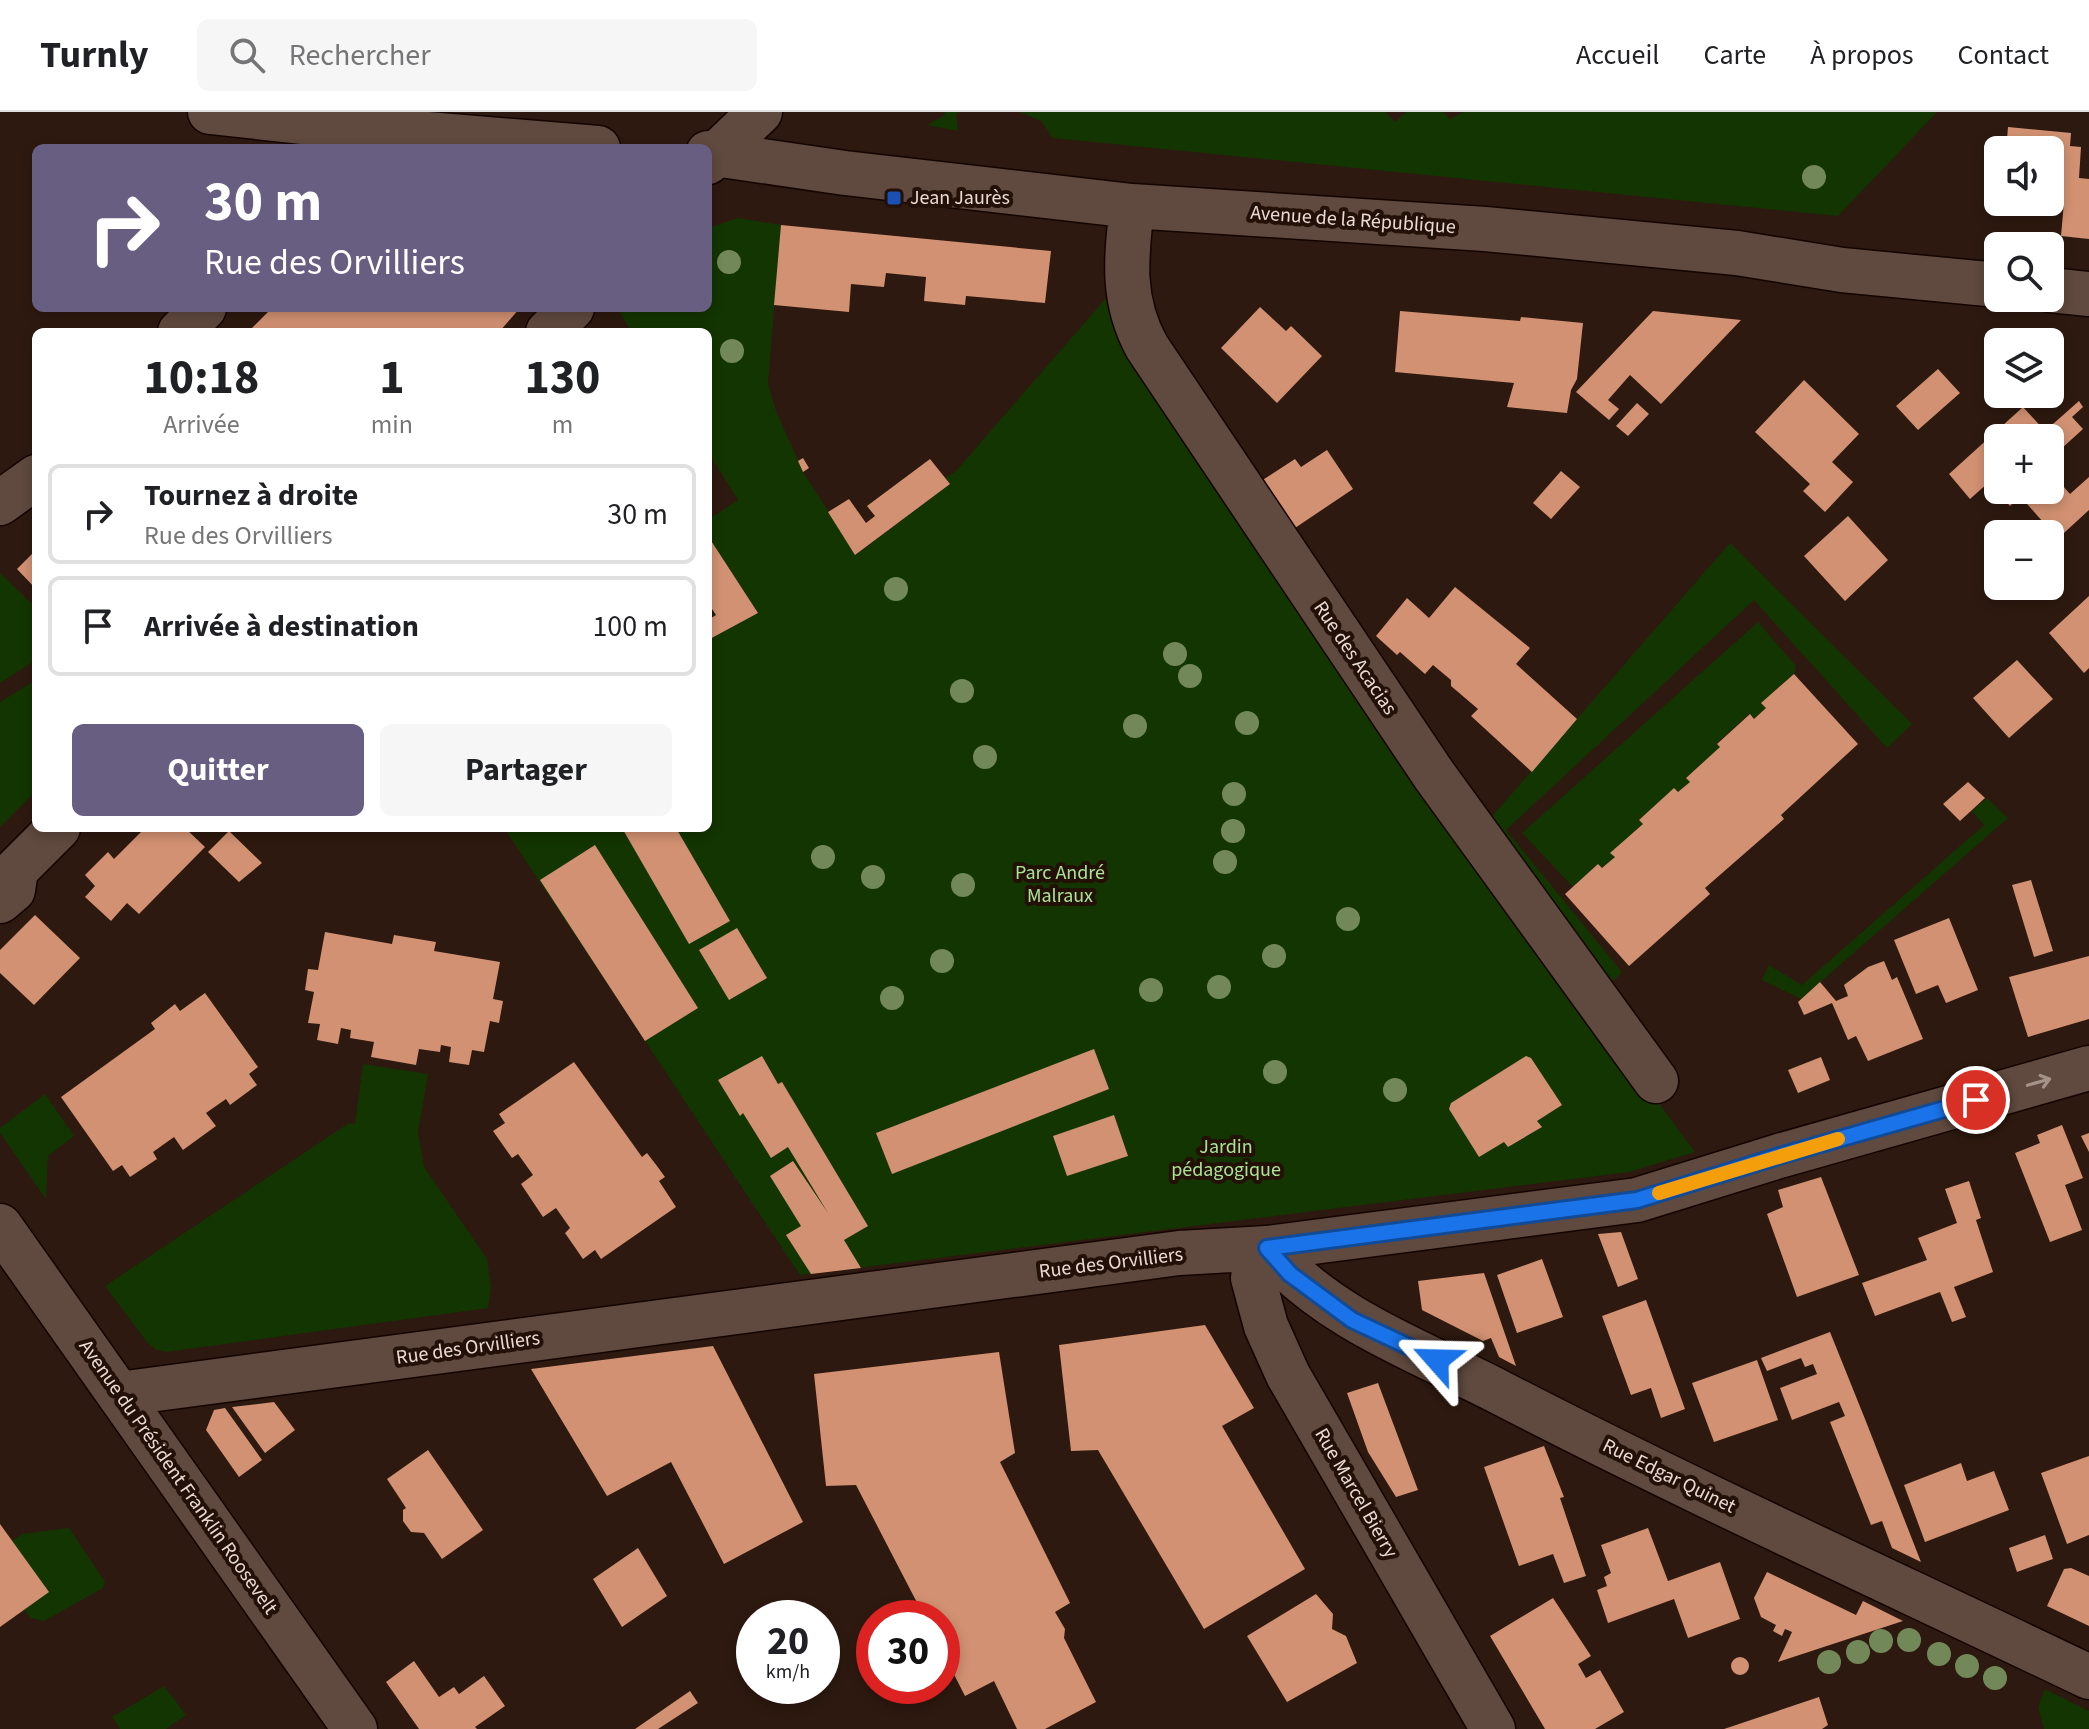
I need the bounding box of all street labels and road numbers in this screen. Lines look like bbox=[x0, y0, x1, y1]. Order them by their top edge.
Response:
street label: Avenue de la République bbox=[1249, 199, 1457, 241]
street label: Rue des Acacias bbox=[1306, 595, 1404, 721]
street label: Rue des Orvilliers bbox=[1037, 1240, 1185, 1286]
street label: Rue des Orvilliers bbox=[394, 1324, 542, 1372]
street label: Avenue du Président Franklin Roosevelt bbox=[72, 1334, 284, 1620]
street label: Rue Marcel Bierry bbox=[1307, 1423, 1405, 1564]
street label: Rue Edgar Quinet bbox=[1598, 1432, 1740, 1520]

